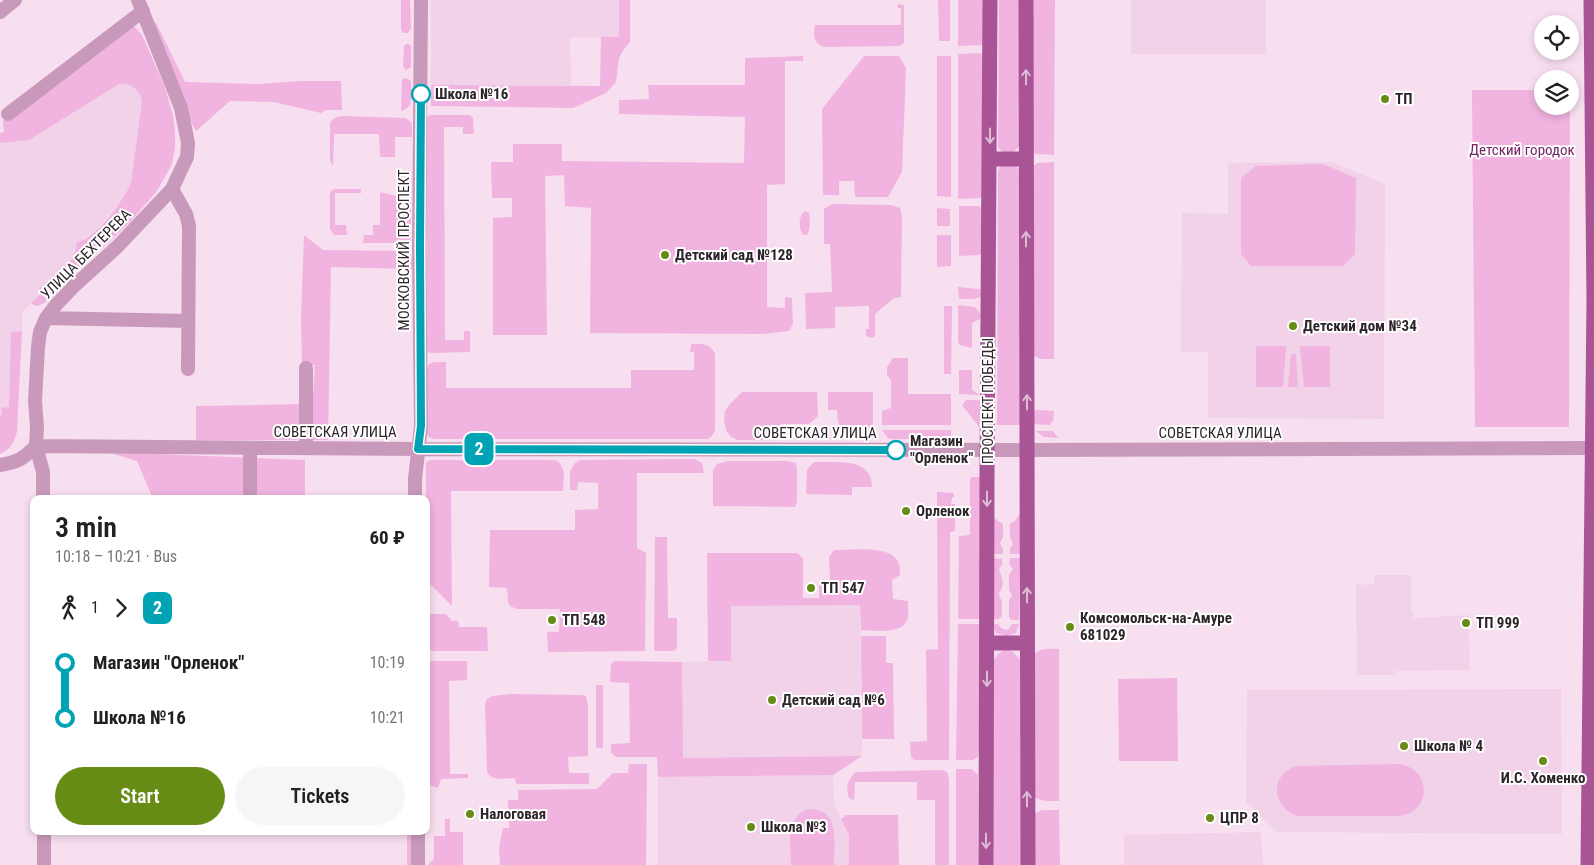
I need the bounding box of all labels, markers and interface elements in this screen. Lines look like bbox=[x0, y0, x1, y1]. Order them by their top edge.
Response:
map controls bbox=[1534, 15, 1579, 115]
button: locate bbox=[1534, 15, 1579, 60]
one-way arrow bbox=[1021, 69, 1031, 85]
button: layers bbox=[1534, 70, 1579, 115]
marker: Школа №16 bbox=[411, 84, 431, 104]
place label: Школа №16 bbox=[435, 85, 509, 103]
place label: ТП bbox=[1395, 90, 1412, 108]
marker: ТП bbox=[1379, 93, 1391, 105]
one-way arrow bbox=[985, 128, 995, 144]
park label: Детский городок bbox=[1469, 141, 1575, 159]
street label: МОСКОВСКИЙ ПРОСПЕКТ bbox=[395, 169, 413, 331]
street label: УЛИЦА БЕХТЕРЕВА bbox=[37, 205, 135, 303]
one-way arrow bbox=[1021, 231, 1031, 248]
place label: Детский сад №128 bbox=[675, 246, 793, 264]
marker: Детский сад №128 bbox=[659, 249, 671, 261]
place label: Детский дом №34 bbox=[1303, 317, 1417, 335]
marker: Детский дом №34 bbox=[1287, 320, 1299, 332]
street label: ПРОСПЕКТ ПОБЕДЫ bbox=[979, 338, 997, 464]
one-way arrow bbox=[1022, 394, 1032, 410]
street label: СОВЕТСКАЯ УЛИЦА bbox=[273, 423, 397, 441]
street label: СОВЕТСКАЯ УЛИЦА bbox=[753, 424, 877, 442]
street label: СОВЕТСКАЯ УЛИЦА bbox=[1158, 424, 1282, 442]
place label: Магазин "Орленок" bbox=[910, 432, 973, 467]
line badge: 2 bbox=[463, 433, 495, 465]
text: 2 bbox=[474, 438, 484, 459]
marker: Магазин "Орленок" bbox=[886, 440, 906, 460]
one-way arrow bbox=[982, 490, 992, 506]
place label: Орленок bbox=[916, 502, 970, 520]
marker: Орленок bbox=[900, 505, 912, 517]
text: 3 min bbox=[55, 511, 117, 544]
text: 60 ₽ bbox=[370, 526, 405, 549]
text: 10:18 – 10:21 · Bus bbox=[55, 547, 177, 566]
place label: ТП 547 bbox=[821, 579, 865, 597]
marker: ТП 547 bbox=[805, 582, 817, 594]
one-way arrow bbox=[1022, 587, 1032, 603]
icon: walk bbox=[55, 594, 83, 622]
icon: forward bbox=[107, 594, 135, 622]
text: 2 bbox=[153, 597, 162, 618]
text: 1 bbox=[91, 598, 99, 617]
place label: Комсомольск-на-Амуре 681029 bbox=[1080, 609, 1232, 644]
place label: ТП 548 bbox=[562, 611, 606, 629]
marker: ТП 548 bbox=[546, 614, 558, 626]
place label: ТП 999 bbox=[1476, 614, 1520, 632]
marker: ТП 999 bbox=[1460, 617, 1472, 629]
marker: Комсомольск-на-Амуре 681029 bbox=[1064, 621, 1076, 633]
text: Магазин "Орленок" bbox=[93, 651, 244, 674]
text: 10:19 bbox=[370, 653, 405, 672]
one-way arrow bbox=[982, 670, 992, 686]
place label: Детский сад №6 bbox=[782, 691, 885, 709]
marker: Детский сад №6 bbox=[766, 694, 778, 706]
text: Школа №16 bbox=[93, 706, 186, 729]
text: 10:21 bbox=[370, 708, 405, 727]
place label: Школа № 4 bbox=[1414, 737, 1484, 755]
marker: Школа № 4 bbox=[1398, 740, 1410, 752]
marker: И.С. Хоменко bbox=[1537, 755, 1549, 767]
button: Start bbox=[55, 767, 225, 825]
button: Tickets bbox=[235, 767, 405, 825]
place label: И.С. Хоменко bbox=[1501, 769, 1585, 787]
one-way arrow bbox=[1022, 791, 1032, 808]
place label: Налоговая bbox=[480, 805, 546, 823]
marker: Налоговая bbox=[464, 808, 476, 820]
place label: ЦПР 8 bbox=[1220, 809, 1259, 827]
marker: ЦПР 8 bbox=[1204, 812, 1216, 824]
place label: Школа №3 bbox=[761, 818, 827, 836]
marker: Школа №3 bbox=[745, 821, 757, 833]
one-way arrow bbox=[982, 833, 991, 849]

